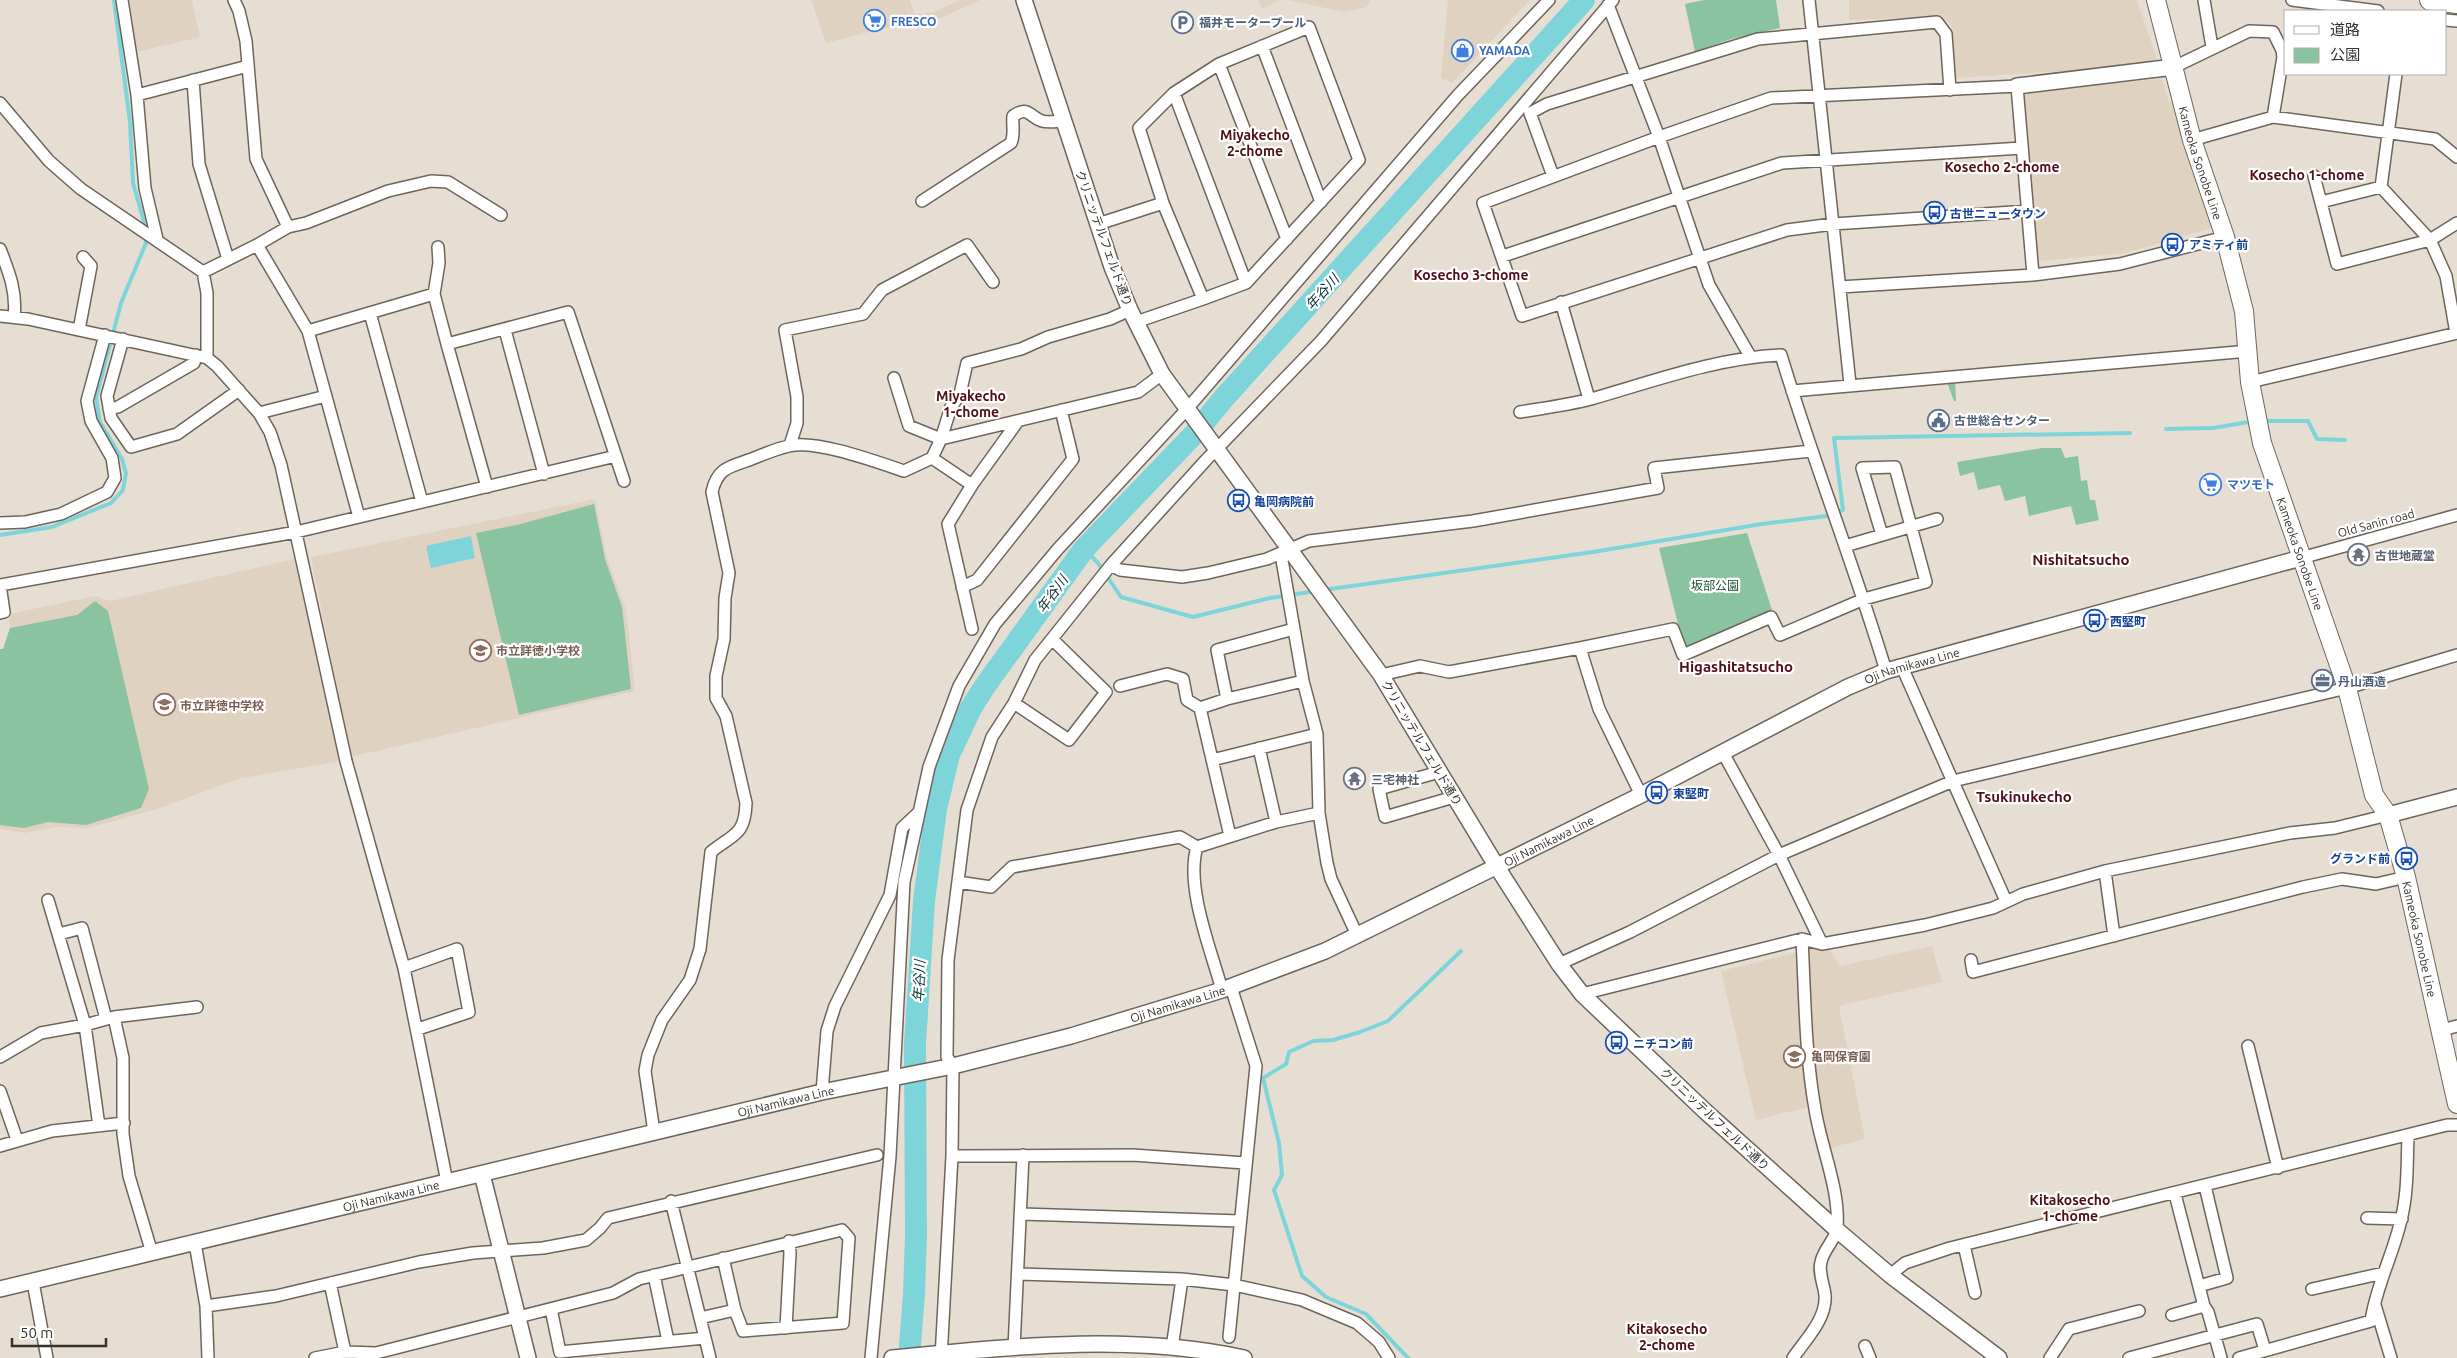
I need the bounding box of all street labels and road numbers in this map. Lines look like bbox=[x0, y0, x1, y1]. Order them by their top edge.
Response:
street label: Kameoka Sonobe Line bbox=[2177, 105, 2225, 221]
street label: クリニッテルフェルド通り bbox=[1073, 168, 1135, 308]
street label: Kameoka Sonobe Line bbox=[2275, 496, 2326, 612]
street label: Old Sanin road bbox=[2336, 507, 2416, 539]
street label: Oji Namikawa Line bbox=[1862, 645, 1961, 686]
street label: クリニッテルフェルド通り bbox=[1379, 678, 1465, 808]
street label: Oji Namikawa Line bbox=[1501, 813, 1596, 868]
street label: Kameoka Sonobe Line bbox=[2401, 880, 2439, 998]
street label: Oji Namikawa Line bbox=[1128, 983, 1227, 1024]
street label: クリニッテルフェルド通り bbox=[1658, 1065, 1772, 1173]
street label: Oji Namikawa Line bbox=[736, 1083, 835, 1119]
street label: Oji Namikawa Line bbox=[341, 1177, 441, 1213]

